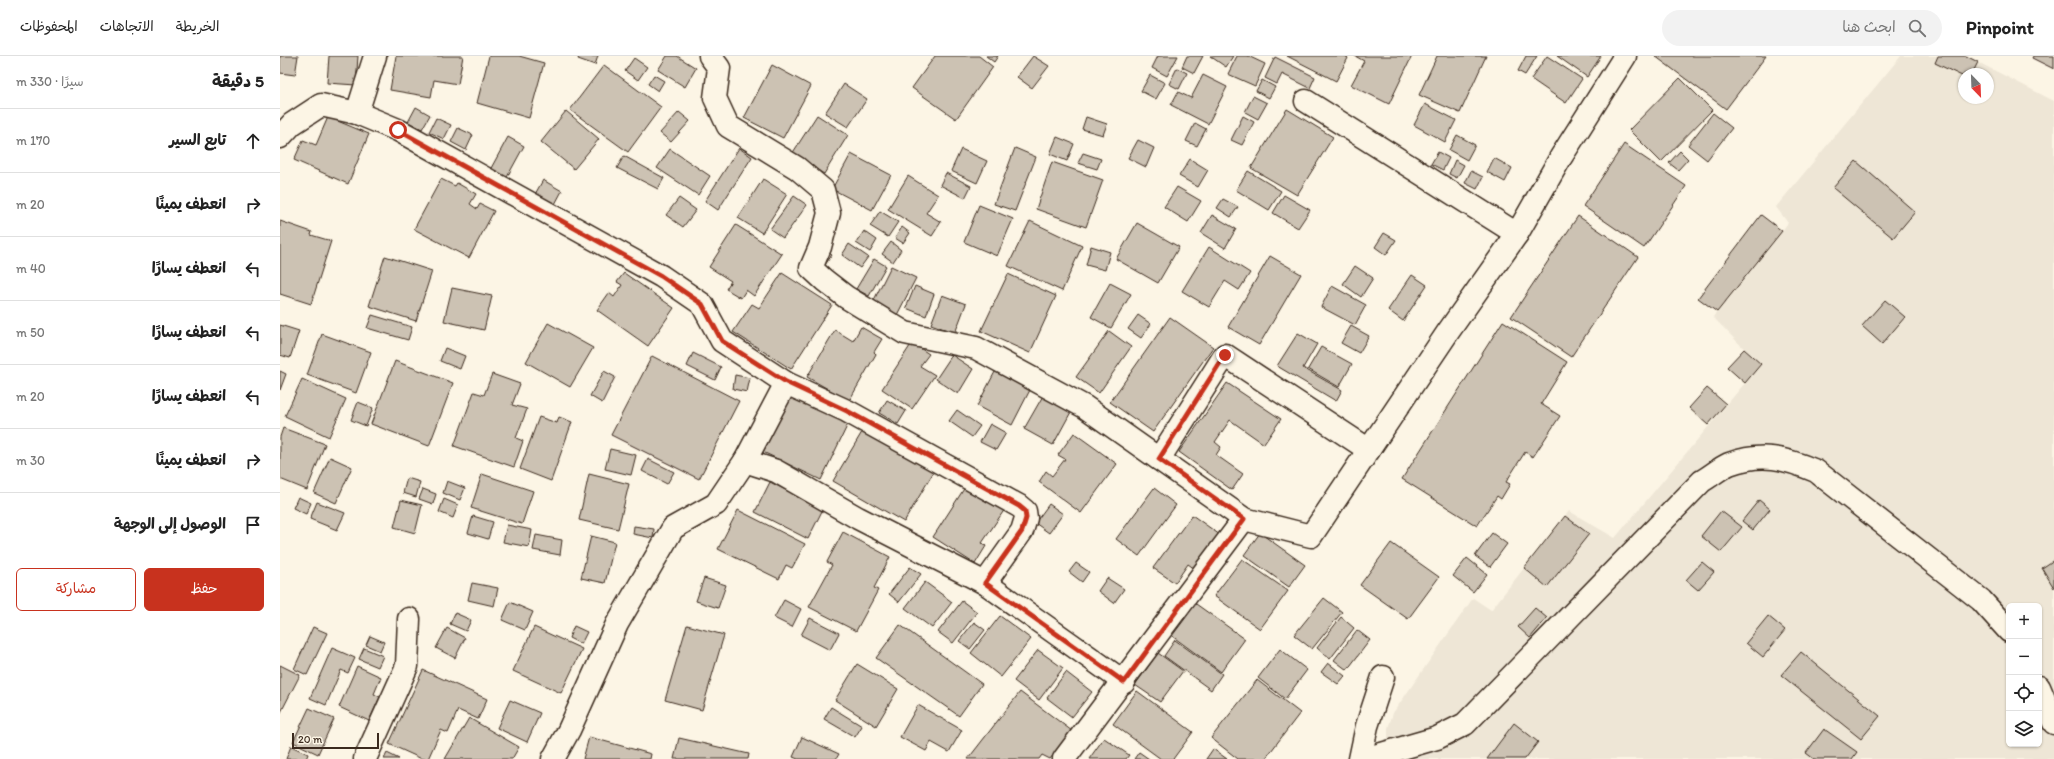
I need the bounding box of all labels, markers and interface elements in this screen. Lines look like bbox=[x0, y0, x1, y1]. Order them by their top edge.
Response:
search box bbox=[1662, 10, 1942, 46]
text: Pinpoint bbox=[1966, 16, 2034, 39]
icon: search bbox=[1906, 17, 1928, 39]
text: المحفوظات bbox=[20, 18, 78, 35]
text: الاتجاهات bbox=[100, 18, 154, 35]
text: الخريطة bbox=[176, 18, 219, 35]
text: ابحث هنا bbox=[1842, 18, 1896, 36]
north arrow bbox=[1958, 68, 1994, 104]
text: 5 دقيقة bbox=[212, 71, 264, 91]
text: سيرًا · 330 m bbox=[16, 74, 84, 89]
route start bbox=[389, 121, 407, 139]
icon: ahead bbox=[242, 130, 264, 152]
text: تابع السير bbox=[169, 131, 226, 149]
text: 170 m bbox=[16, 133, 50, 148]
icon: right bbox=[242, 194, 264, 216]
text: انعطف يمينًا bbox=[156, 195, 226, 213]
text: 20 m bbox=[16, 197, 45, 212]
icon: left bbox=[242, 258, 264, 280]
text: انعطف يسارًا bbox=[152, 259, 226, 277]
text: 40 m bbox=[16, 261, 46, 276]
icon: left bbox=[242, 322, 264, 344]
text: انعطف يسارًا bbox=[152, 323, 226, 341]
text: 50 m bbox=[16, 325, 45, 340]
route end bbox=[1216, 346, 1234, 364]
icon: left bbox=[242, 386, 264, 408]
text: انعطف يسارًا bbox=[152, 387, 226, 405]
text: 20 m bbox=[16, 389, 45, 404]
icon: right bbox=[242, 450, 264, 472]
text: انعطف يمينًا bbox=[156, 451, 226, 469]
text: 30 m bbox=[16, 453, 45, 468]
icon: arrive bbox=[242, 514, 264, 536]
text: الوصول إلى الوجهة bbox=[114, 515, 226, 533]
button: مشاركة bbox=[16, 568, 136, 611]
button: حفظ bbox=[144, 568, 264, 611]
map controls bbox=[2006, 603, 2042, 747]
button: + bbox=[2006, 603, 2042, 639]
button: − bbox=[2006, 639, 2042, 675]
button: locate bbox=[2006, 675, 2042, 711]
button: layers bbox=[2006, 711, 2042, 747]
scale bar bbox=[292, 731, 379, 750]
text: 20 m bbox=[298, 733, 322, 746]

